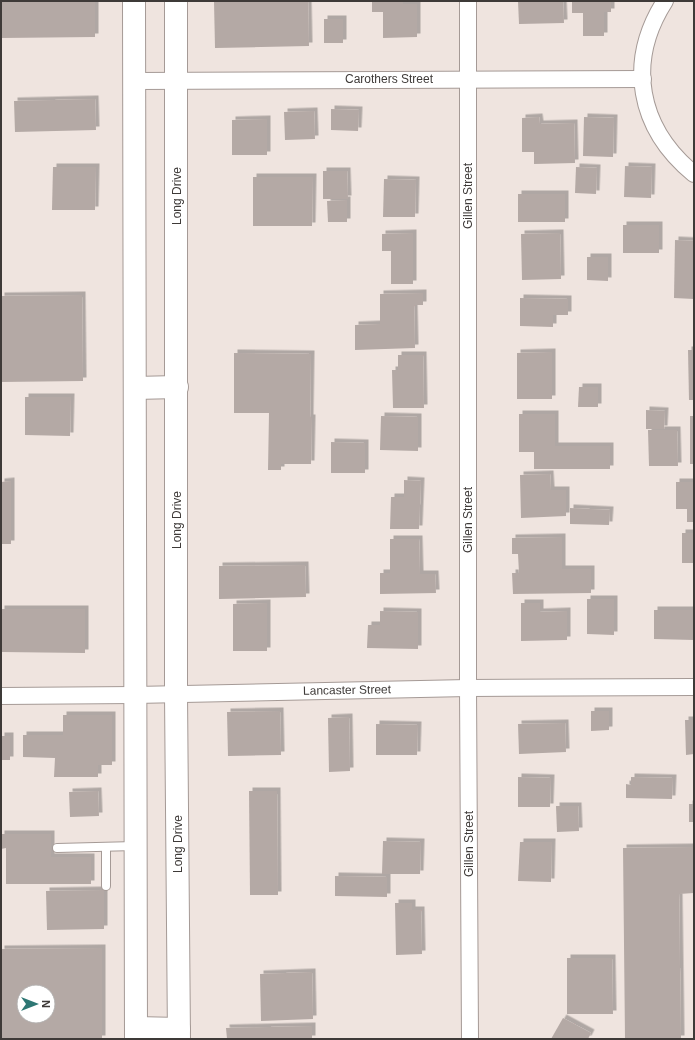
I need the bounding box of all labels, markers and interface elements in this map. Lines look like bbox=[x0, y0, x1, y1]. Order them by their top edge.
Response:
street label: Carothers Street bbox=[345, 72, 434, 86]
street label: Gillen Street bbox=[461, 162, 475, 229]
street label: Long Drive bbox=[170, 167, 184, 225]
street label: Gillen Street bbox=[461, 486, 475, 553]
street label: Long Drive bbox=[170, 491, 184, 549]
street label: Lancaster Street bbox=[303, 682, 392, 698]
street label: Gillen Street bbox=[462, 810, 476, 877]
street label: Long Drive bbox=[171, 815, 185, 873]
north arrow bbox=[16, 984, 56, 1024]
text: N bbox=[40, 1000, 52, 1008]

